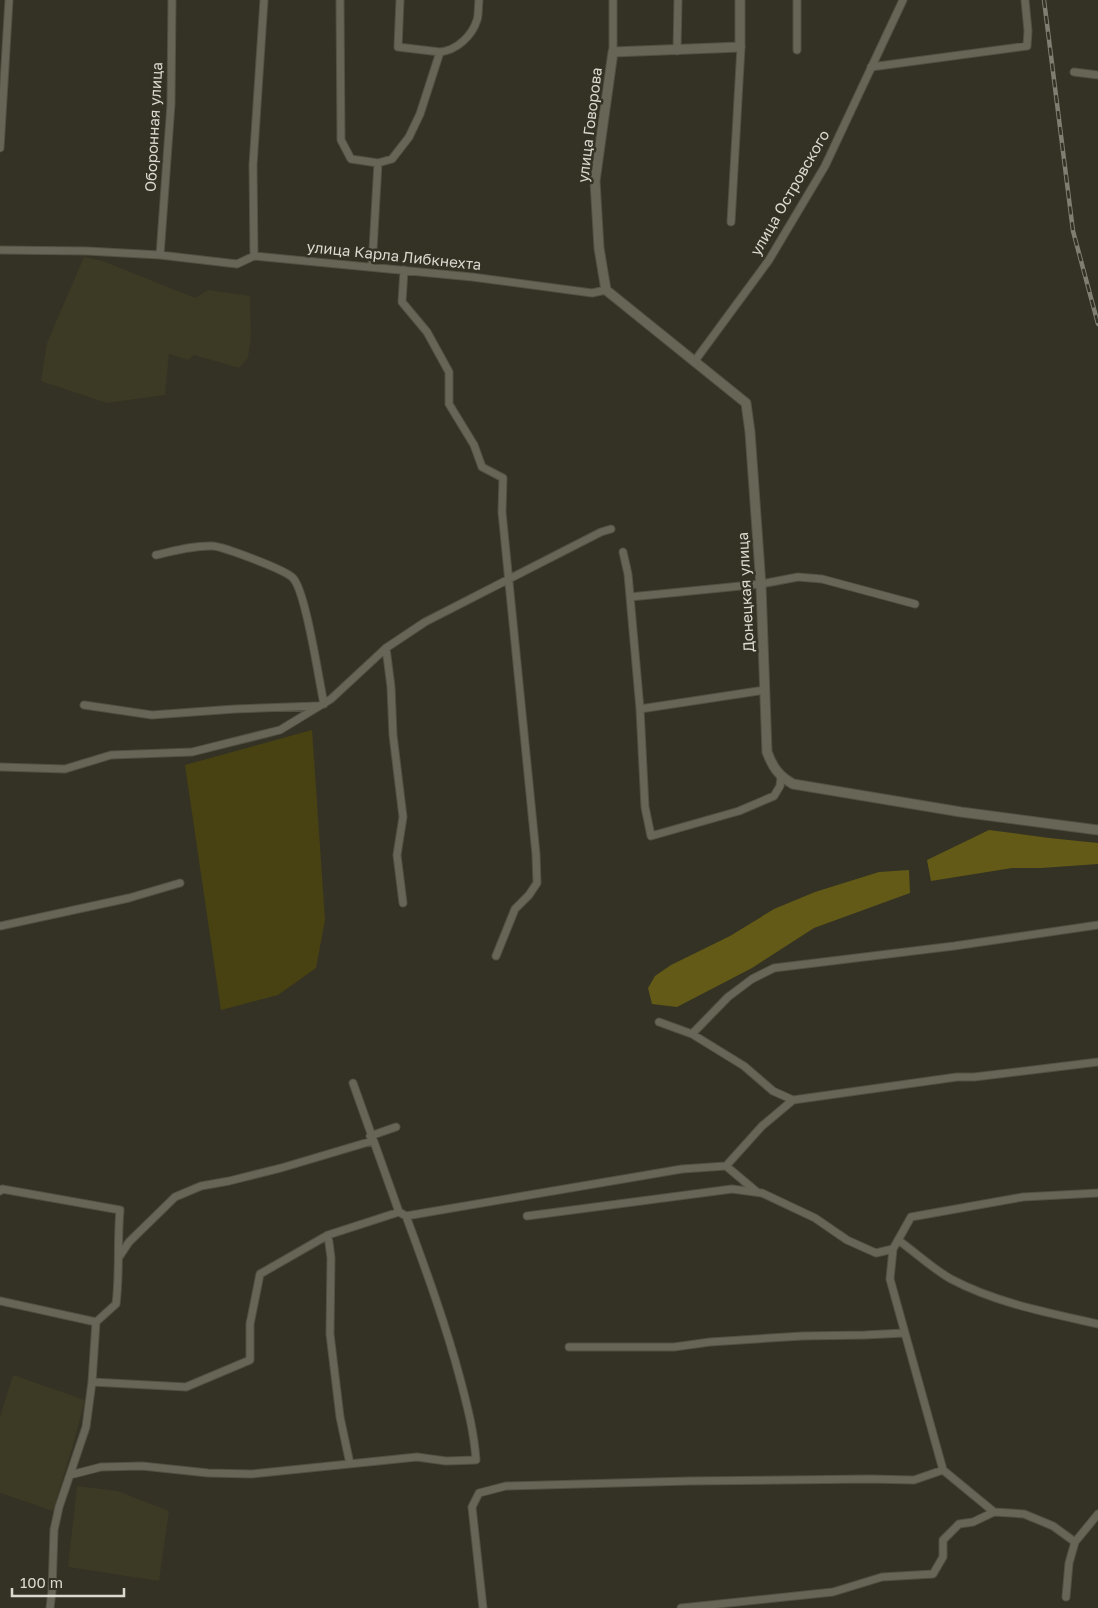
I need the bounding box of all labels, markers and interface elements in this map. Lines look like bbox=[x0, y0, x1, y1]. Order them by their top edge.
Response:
street label: Оборонная улица bbox=[141, 61, 165, 192]
street label: улица Говорова bbox=[573, 66, 605, 184]
street label: улица Островского bbox=[746, 126, 832, 259]
street label: улица Карла Либкнехта bbox=[306, 237, 482, 273]
street label: Донецкая улица bbox=[733, 532, 757, 653]
scale bar bbox=[12, 1566, 125, 1598]
text: 100 m bbox=[20, 1573, 63, 1591]

